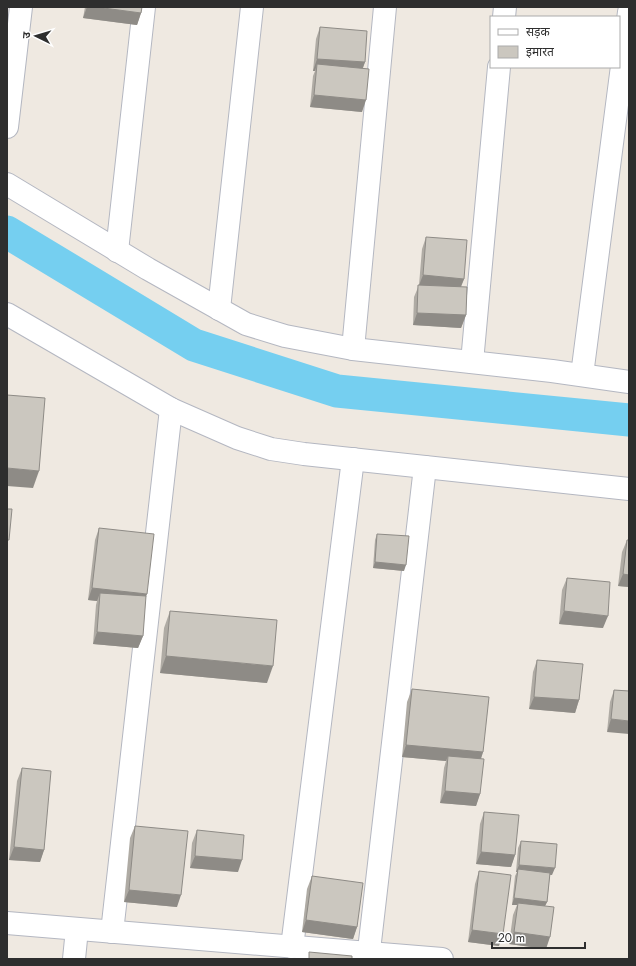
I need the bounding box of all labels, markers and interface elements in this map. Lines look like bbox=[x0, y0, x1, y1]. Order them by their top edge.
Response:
north arrow bbox=[16, 16, 56, 56]
legend bbox=[490, 16, 620, 68]
text: सड़क bbox=[526, 23, 551, 41]
text: उ bbox=[18, 31, 34, 39]
text: इमारत bbox=[526, 43, 555, 61]
scale bar bbox=[492, 924, 585, 950]
text: 20 m bbox=[498, 929, 525, 947]

